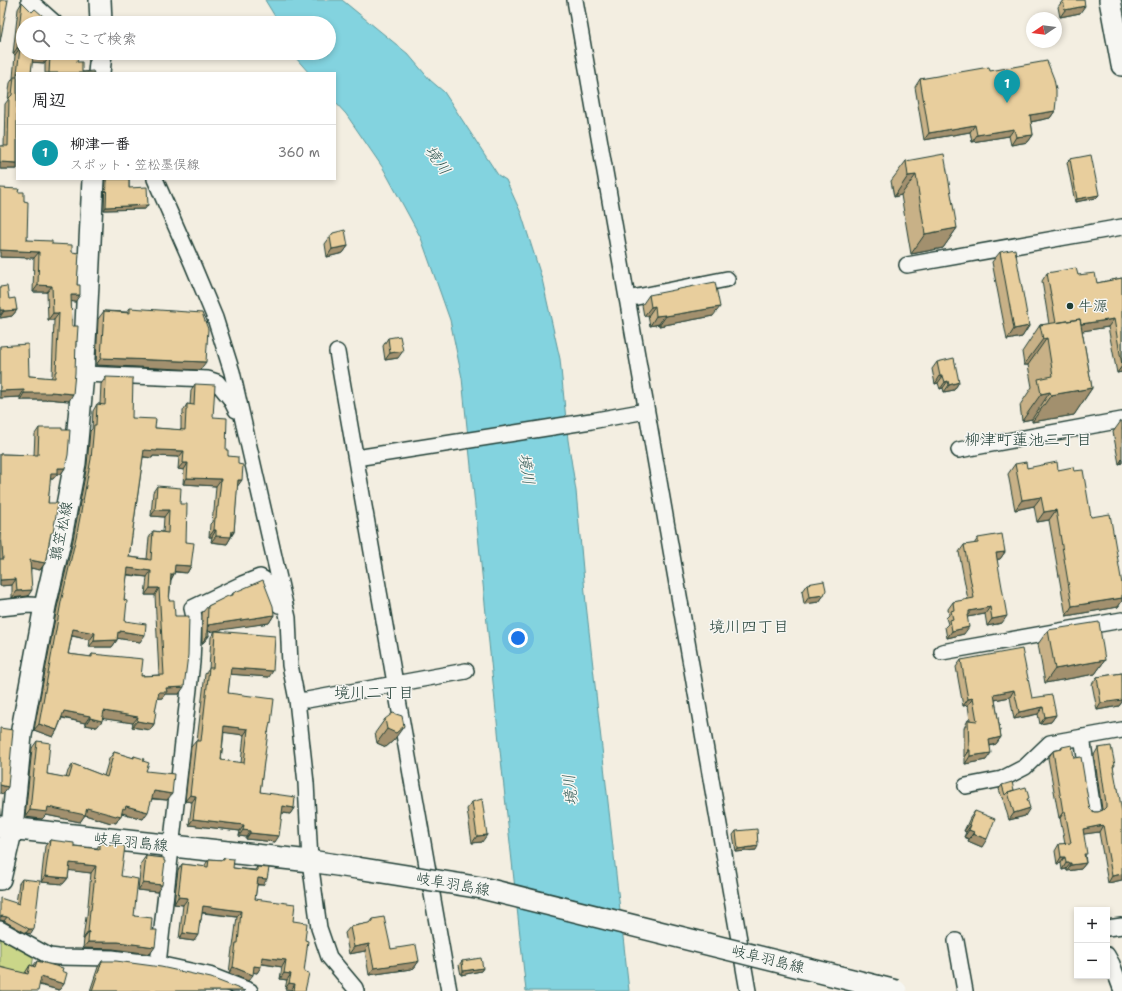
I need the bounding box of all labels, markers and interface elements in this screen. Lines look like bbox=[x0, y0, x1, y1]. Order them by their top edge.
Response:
north arrow bbox=[1026, 12, 1062, 48]
search box bbox=[16, 16, 336, 60]
icon: search bbox=[30, 27, 52, 49]
text: ここで検索 bbox=[62, 29, 137, 49]
pin: 1 bbox=[994, 70, 1020, 103]
text: 周辺 bbox=[32, 89, 66, 111]
text: 柳津一番 bbox=[70, 134, 130, 154]
water label: 境川 bbox=[420, 141, 456, 179]
text: 1 bbox=[42, 144, 48, 161]
text: 360 m bbox=[278, 144, 320, 161]
text: スポット · 笠松墨俣線 bbox=[70, 156, 200, 173]
place label: 牛源 bbox=[1078, 296, 1108, 316]
marker: 牛源 bbox=[1065, 301, 1075, 311]
district label: 柳津町蓮池三丁目 bbox=[964, 429, 1092, 450]
water label: 境川 bbox=[514, 452, 540, 486]
street label: 鶉笠松線 bbox=[45, 500, 77, 562]
district label: 境川四丁目 bbox=[709, 616, 789, 637]
your location bbox=[508, 628, 528, 648]
district label: 境川二丁目 bbox=[334, 682, 414, 703]
water label: 境川 bbox=[558, 773, 582, 807]
street label: 岐阜羽島線 bbox=[93, 828, 169, 856]
street label: 岐阜羽島線 bbox=[414, 868, 492, 900]
map controls bbox=[1074, 907, 1110, 979]
button: + bbox=[1074, 907, 1110, 943]
street label: 岐阜羽島線 bbox=[729, 940, 807, 978]
button: − bbox=[1074, 943, 1110, 979]

